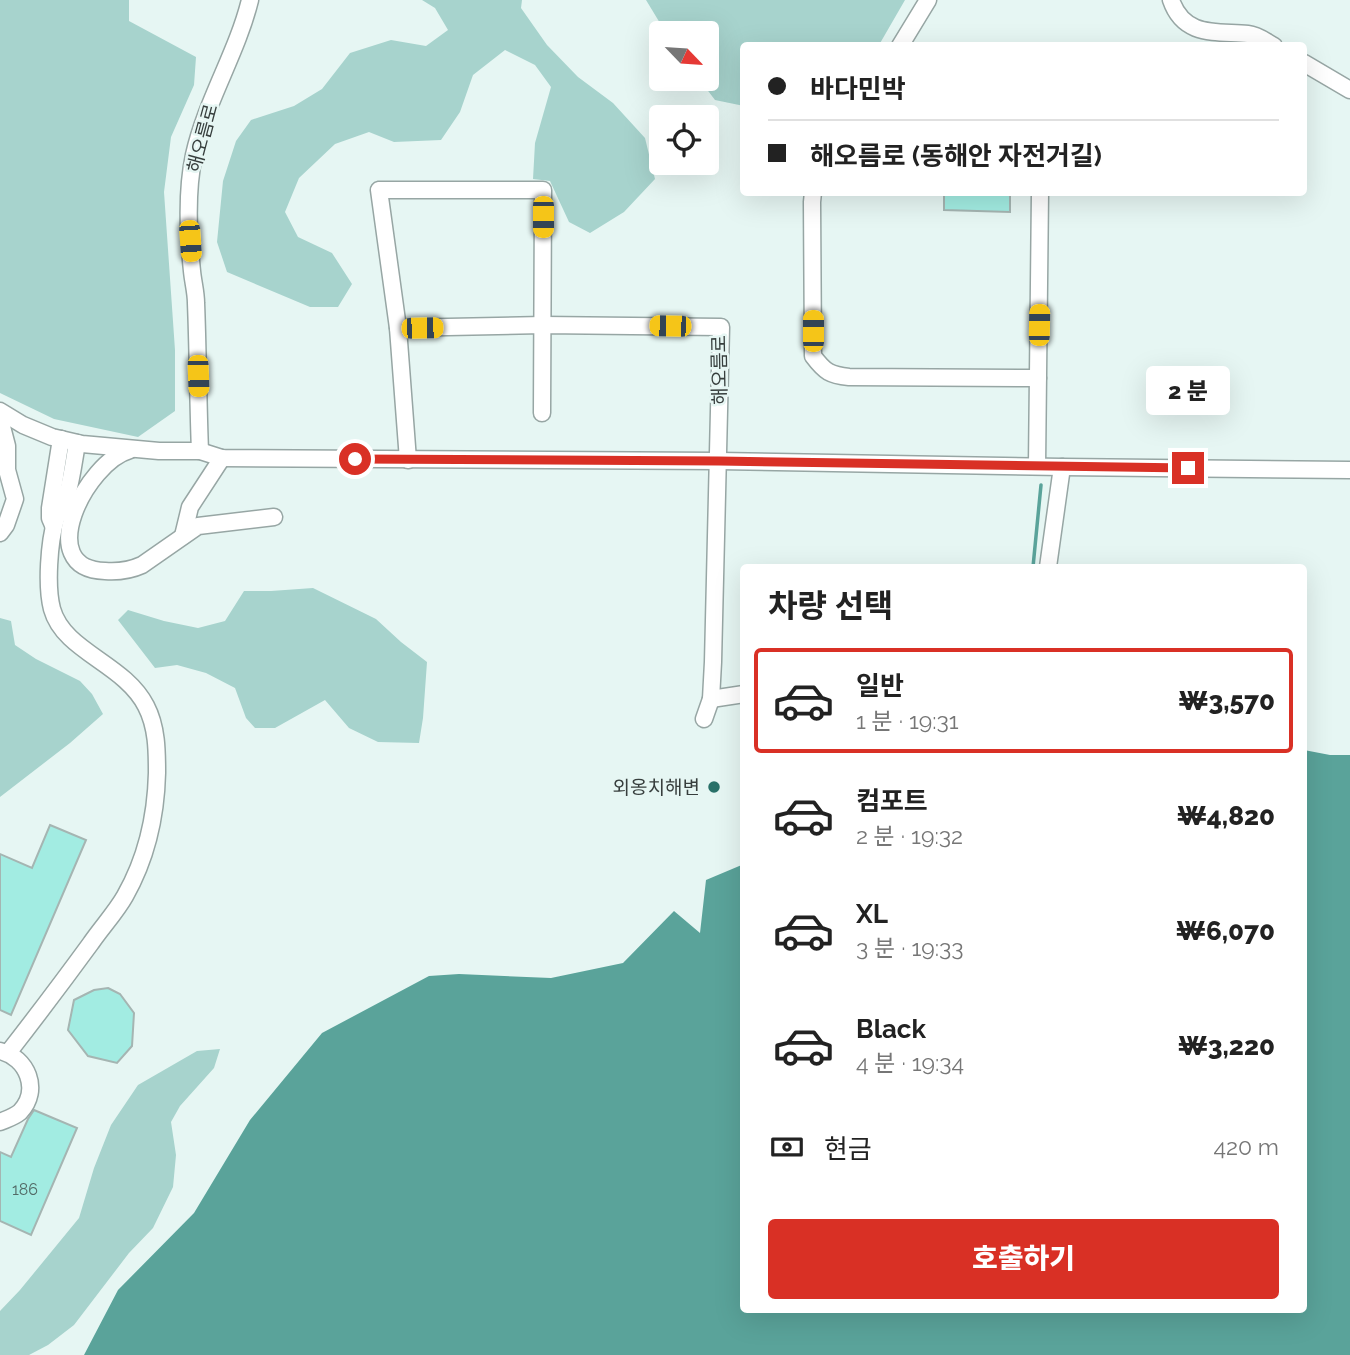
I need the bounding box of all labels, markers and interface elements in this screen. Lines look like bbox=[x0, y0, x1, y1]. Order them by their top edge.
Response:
north arrow bbox=[649, 21, 719, 91]
map controls bbox=[649, 21, 719, 175]
text: 바다민박 bbox=[810, 74, 906, 104]
street label: 해오름로 bbox=[182, 101, 222, 175]
button: locate bbox=[649, 105, 719, 175]
text: 해오름로 (동해안 자전거길) bbox=[810, 141, 1102, 171]
car bbox=[533, 196, 554, 238]
car bbox=[179, 219, 202, 263]
car bbox=[1029, 304, 1050, 346]
car bbox=[803, 310, 824, 352]
car bbox=[649, 315, 692, 337]
car bbox=[401, 317, 444, 339]
street label: 해오름로 bbox=[707, 335, 731, 405]
car bbox=[187, 355, 210, 397]
callout: 2 분 bbox=[1146, 366, 1230, 416]
text: 2 분 bbox=[1168, 377, 1208, 404]
route start bbox=[339, 443, 371, 475]
route end bbox=[1172, 452, 1204, 484]
text: 차량 선택 bbox=[768, 587, 893, 624]
icon: car bbox=[772, 669, 835, 732]
text: 일반 bbox=[856, 671, 904, 701]
text: ₩3,570 bbox=[1178, 686, 1275, 716]
text: 1 분 · 19:31 bbox=[856, 707, 959, 734]
place label: 외옹치해변 bbox=[613, 776, 700, 798]
marker: 외옹치해변 bbox=[706, 779, 722, 795]
icon: car bbox=[772, 784, 835, 847]
text: 컴포트 bbox=[856, 786, 928, 816]
text: ₩4,820 bbox=[1177, 801, 1275, 831]
text: 2 분 · 19:32 bbox=[856, 822, 963, 849]
icon: car bbox=[772, 899, 835, 962]
text: XL bbox=[856, 899, 888, 929]
text: ₩6,070 bbox=[1176, 916, 1275, 946]
text: 3 분 · 19:33 bbox=[856, 934, 964, 961]
icon: car bbox=[772, 1014, 835, 1077]
text: Black bbox=[856, 1014, 926, 1044]
text: ₩3,220 bbox=[1178, 1031, 1275, 1061]
text: 4 분 · 19:34 bbox=[856, 1049, 964, 1076]
icon: cash bbox=[768, 1128, 806, 1166]
text: 420 m bbox=[1213, 1133, 1279, 1160]
text: 현금 bbox=[824, 1134, 872, 1164]
house number: 186 bbox=[12, 1180, 38, 1199]
button: 호출하기 bbox=[768, 1219, 1279, 1299]

